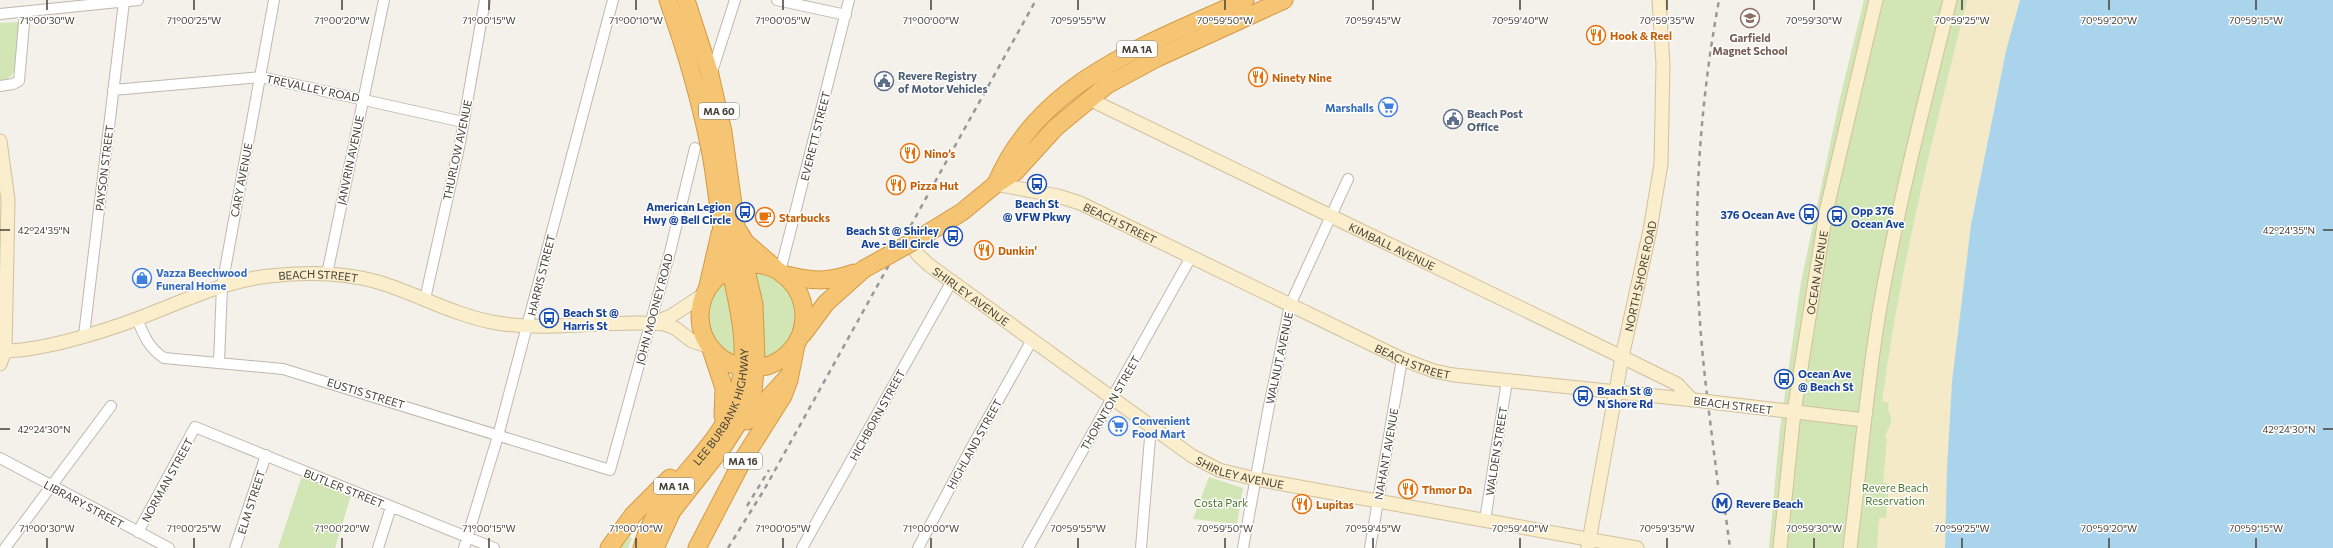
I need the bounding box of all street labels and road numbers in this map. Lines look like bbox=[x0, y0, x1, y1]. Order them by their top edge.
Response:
road number: MA 1A bbox=[1117, 41, 1157, 57]
street label: TREVALLEY ROAD bbox=[265, 72, 361, 104]
street label: EVERETT STREET bbox=[798, 90, 832, 182]
street label: THURLOW AVENUE bbox=[440, 98, 474, 202]
road number: MA 60 bbox=[699, 103, 739, 119]
street label: JANVRIN AVENUE bbox=[334, 114, 367, 206]
street label: PAYSON STREET bbox=[92, 124, 116, 212]
street label: CARY AVENUE bbox=[227, 142, 255, 218]
street label: BEACH STREET bbox=[1082, 199, 1159, 246]
street label: KIMBALL AVENUE bbox=[1347, 219, 1438, 272]
street label: NORTH SHORE ROAD bbox=[1621, 220, 1658, 333]
street label: OCEAN AVENUE bbox=[1803, 230, 1829, 315]
street label: HARRIS STREET bbox=[525, 233, 557, 317]
street label: JOHN MOONEY ROAD bbox=[633, 252, 676, 366]
street label: SHIRLEY AVENUE bbox=[931, 264, 1012, 328]
street label: BEACH STREET bbox=[278, 267, 359, 284]
street label: WALNUT AVENUE bbox=[1263, 311, 1295, 405]
street label: BEACH STREET bbox=[1373, 341, 1452, 381]
street label: LEE BURBANK HIGHWAY bbox=[690, 348, 750, 467]
street label: THORNTON STREET bbox=[1078, 353, 1142, 453]
street label: HICHBORN STREET bbox=[847, 367, 907, 463]
street label: EUSTIS STREET bbox=[326, 375, 406, 411]
street label: BEACH STREET bbox=[1693, 394, 1773, 416]
street label: HIGHLAND STREET bbox=[944, 397, 1004, 491]
street label: WALDEN STREET bbox=[1483, 405, 1509, 497]
street label: NAHANT AVENUE bbox=[1372, 407, 1400, 501]
street label: NORMAN STREET bbox=[139, 436, 195, 524]
road number: MA 16 bbox=[724, 453, 762, 469]
street label: SHIRLEY AVENUE bbox=[1194, 453, 1285, 490]
street label: BUTLER STREET bbox=[302, 466, 386, 510]
street label: ELM STREET bbox=[235, 468, 267, 536]
street label: LIBRARY STREET bbox=[42, 477, 126, 531]
road number: MA 1A bbox=[654, 478, 694, 494]

